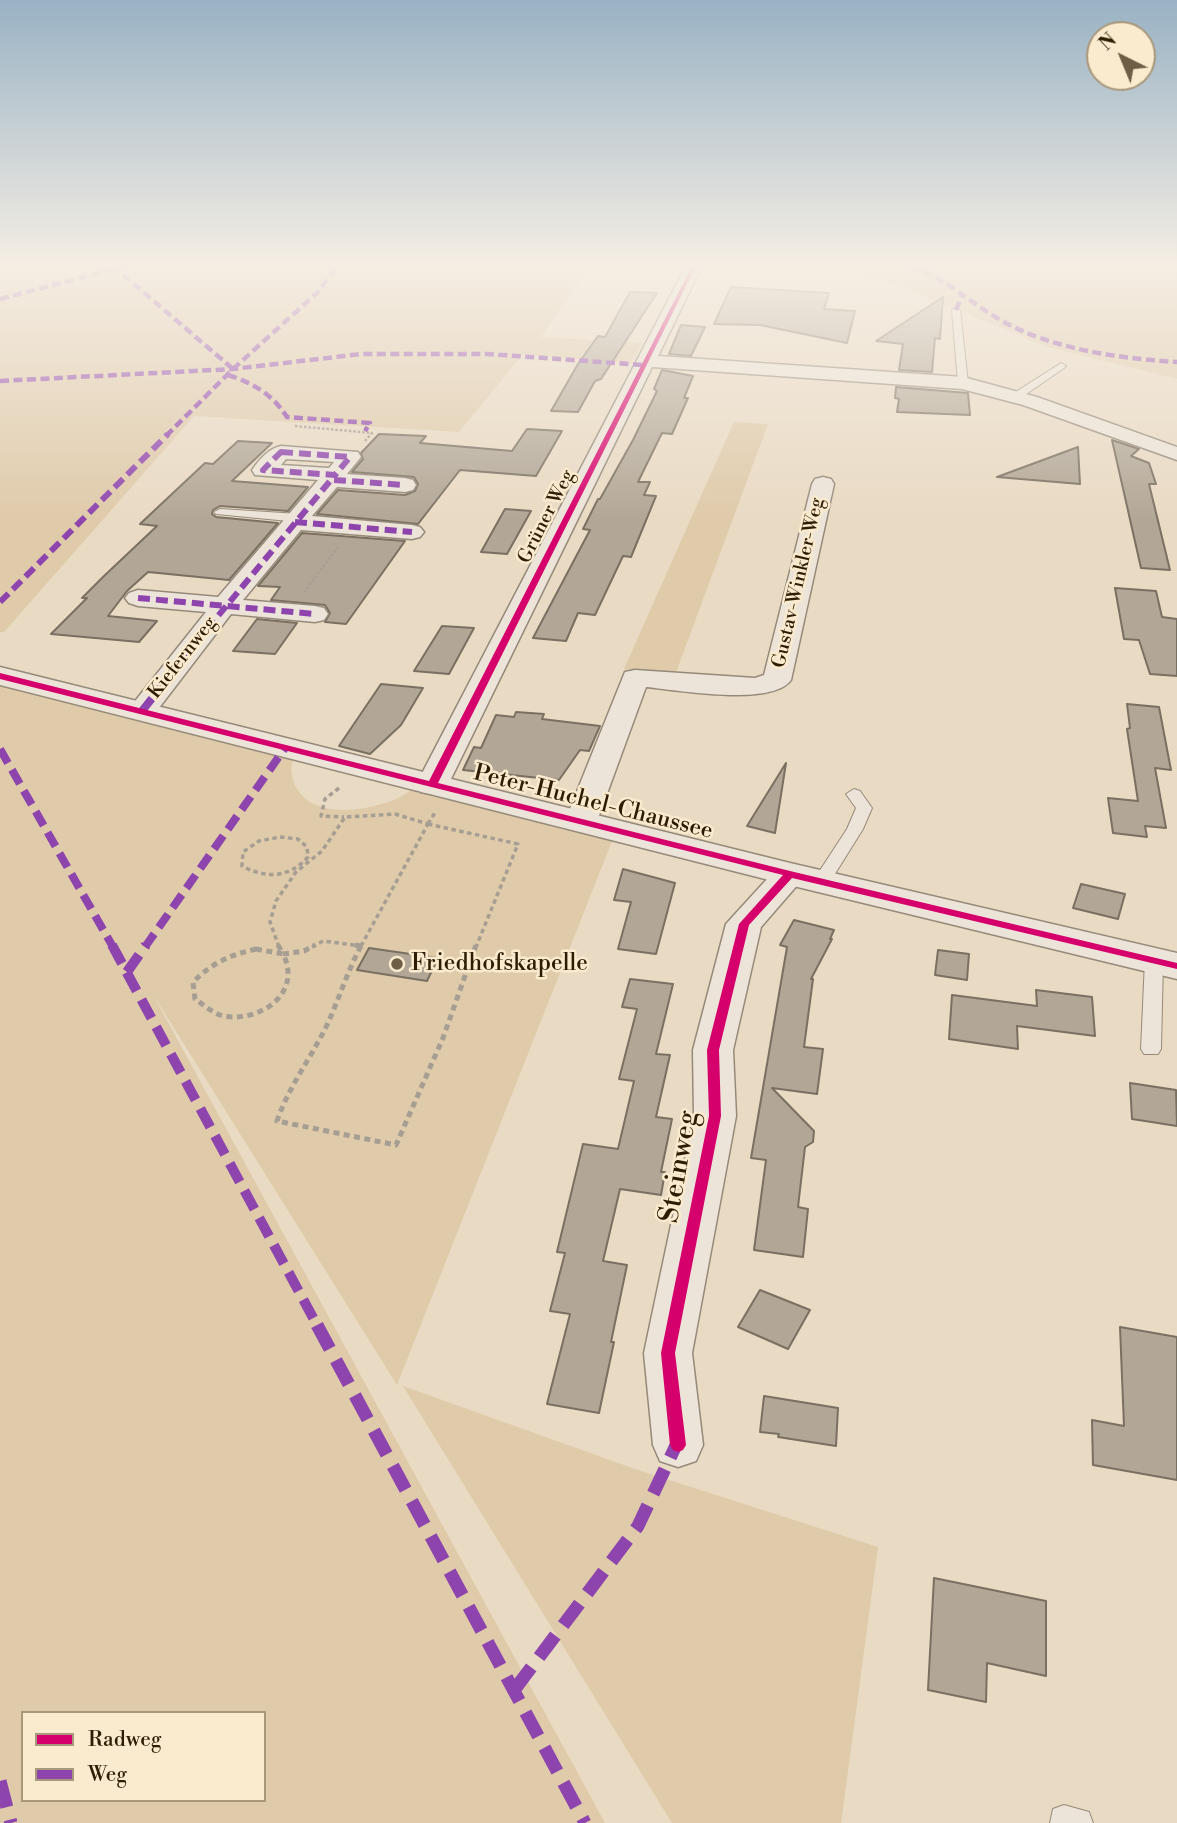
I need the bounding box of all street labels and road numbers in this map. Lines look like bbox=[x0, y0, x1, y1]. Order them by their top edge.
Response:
street label: Grüner Weg bbox=[514, 466, 580, 568]
street label: Gustav-Winkler-Weg bbox=[768, 496, 830, 670]
street label: Kiefernweg bbox=[144, 612, 222, 704]
street label: Peter-Huchel-Chaussee bbox=[471, 760, 715, 846]
street label: Steinweg bbox=[654, 1108, 706, 1226]

